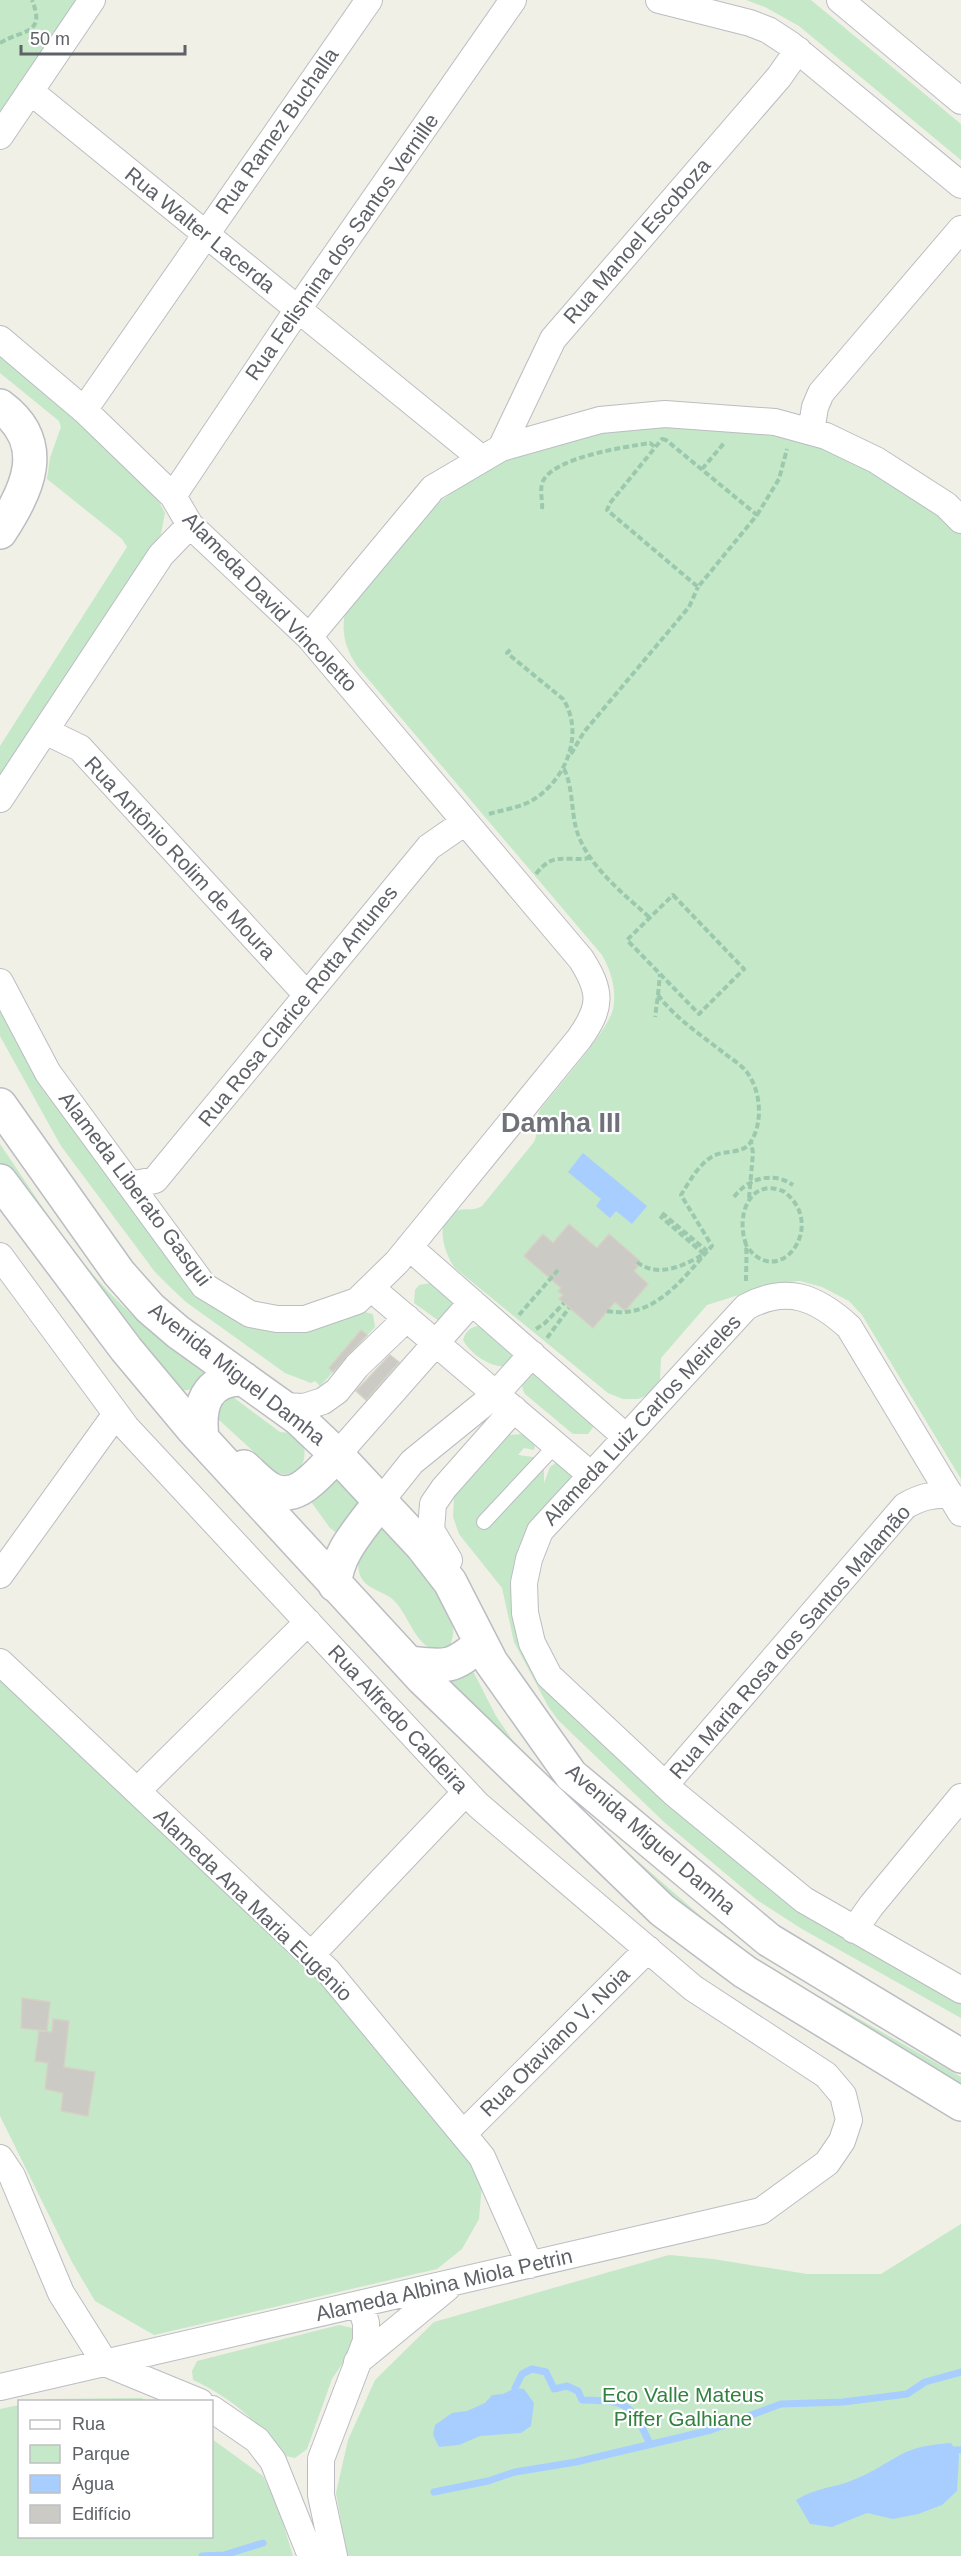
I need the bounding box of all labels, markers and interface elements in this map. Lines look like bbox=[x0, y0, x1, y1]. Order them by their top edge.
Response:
scale bar bbox=[21, 18, 184, 56]
text: 50 m bbox=[30, 29, 70, 49]
street label: Rua Ramez Buchalla bbox=[211, 43, 343, 218]
street label: Rua Felismina dos Santos Vernille bbox=[240, 109, 443, 384]
street label: Rua Manoel Escoboza bbox=[559, 153, 715, 328]
street label: Rua Walter Lacerda bbox=[121, 162, 280, 297]
street label: Alameda David Vincoletto bbox=[179, 507, 362, 696]
street label: Rua Antônio Rolim de Moura bbox=[80, 752, 281, 964]
street label: Rua Rosa Clarice Rotta Antunes bbox=[194, 881, 402, 1130]
street label: Alameda Liberato Gasqui bbox=[55, 1087, 216, 1290]
district label: Damha III bbox=[501, 1108, 621, 1138]
street label: Avenida Miguel Damha bbox=[145, 1298, 330, 1450]
street label: Alameda Luiz Carlos Meireles bbox=[538, 1310, 745, 1530]
street label: Rua Maria Rosa dos Santos Malamão bbox=[665, 1500, 915, 1783]
street label: Rua Alfredo Caldeira bbox=[324, 1640, 473, 1798]
street label: Avenida Miguel Damha bbox=[562, 1759, 741, 1919]
street label: Alameda Ana Maria Eugênio bbox=[150, 1804, 357, 2005]
street label: Rua Otaviano V. Noia bbox=[475, 1962, 634, 2121]
street label: Alameda Albina Miola Petrin bbox=[313, 2244, 574, 2325]
park label: Eco Valle Mateus Piffer Galhiane bbox=[602, 2383, 764, 2430]
legend bbox=[18, 2400, 213, 2538]
text: Rua bbox=[72, 2414, 106, 2434]
text: Parque bbox=[72, 2444, 130, 2464]
text: Água bbox=[72, 2474, 115, 2494]
text: Edifício bbox=[72, 2504, 131, 2524]

